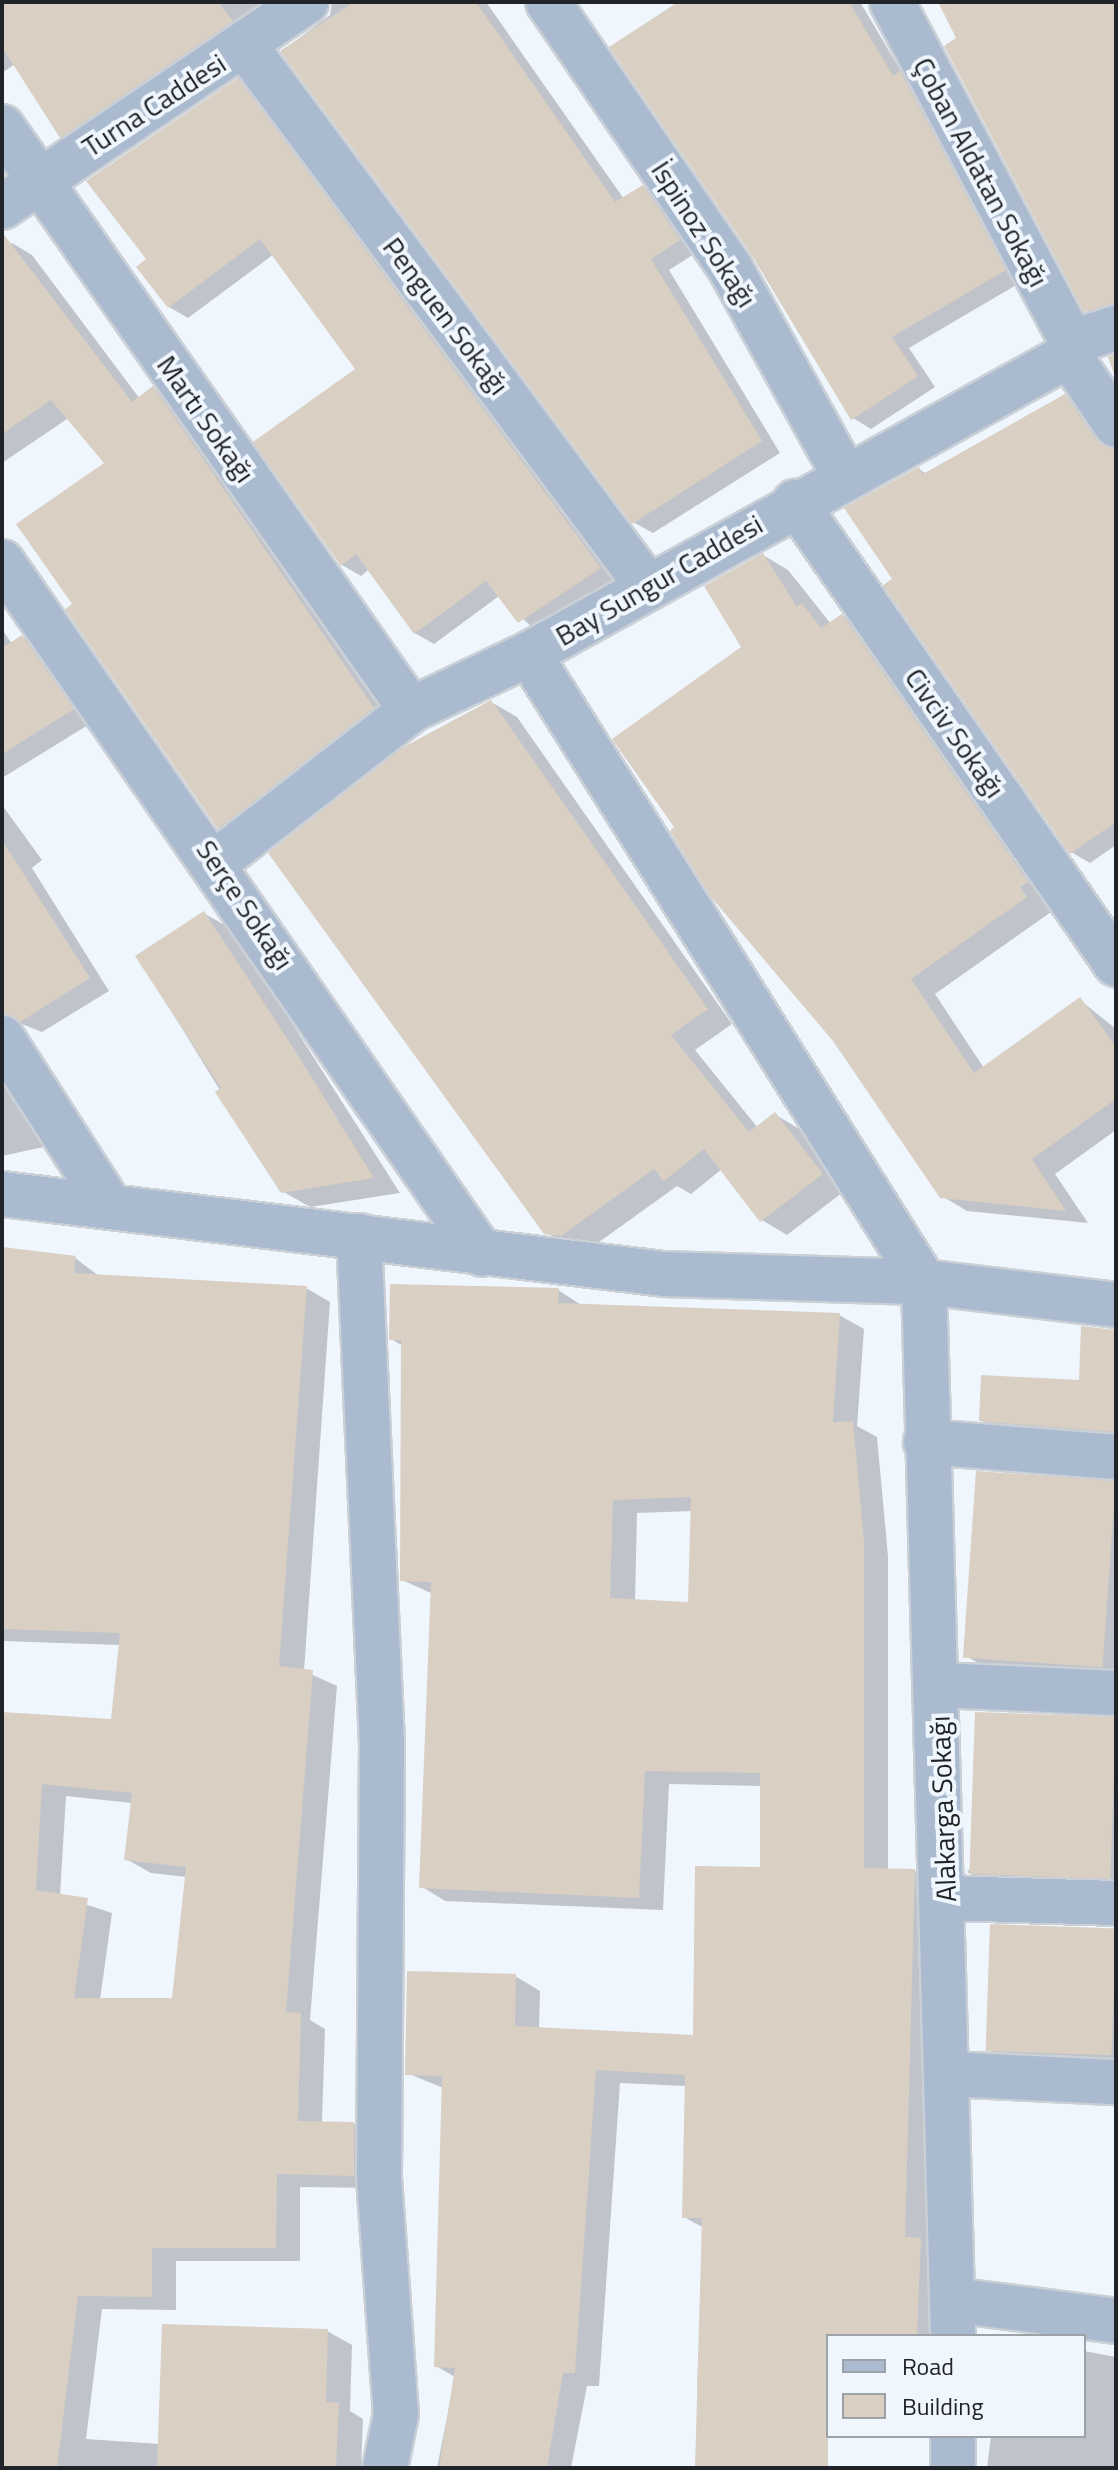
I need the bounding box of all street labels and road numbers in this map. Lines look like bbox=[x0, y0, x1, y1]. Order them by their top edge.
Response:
street label: Turna Caddesi bbox=[76, 46, 232, 164]
street label: Çoban Aldatan Sokağı bbox=[906, 52, 1056, 292]
street label: İspinoz Sokağı bbox=[644, 155, 764, 313]
street label: Penguen Sokağı bbox=[376, 231, 516, 401]
street label: Martı Sokağı bbox=[150, 349, 262, 489]
street label: Bay Sungur Caddesi bbox=[550, 507, 768, 653]
street label: Civciv Sokağı bbox=[898, 662, 1012, 804]
street label: Serçe Sokağı bbox=[189, 834, 301, 976]
street label: Alakarga Sokağı bbox=[923, 1715, 963, 1903]

